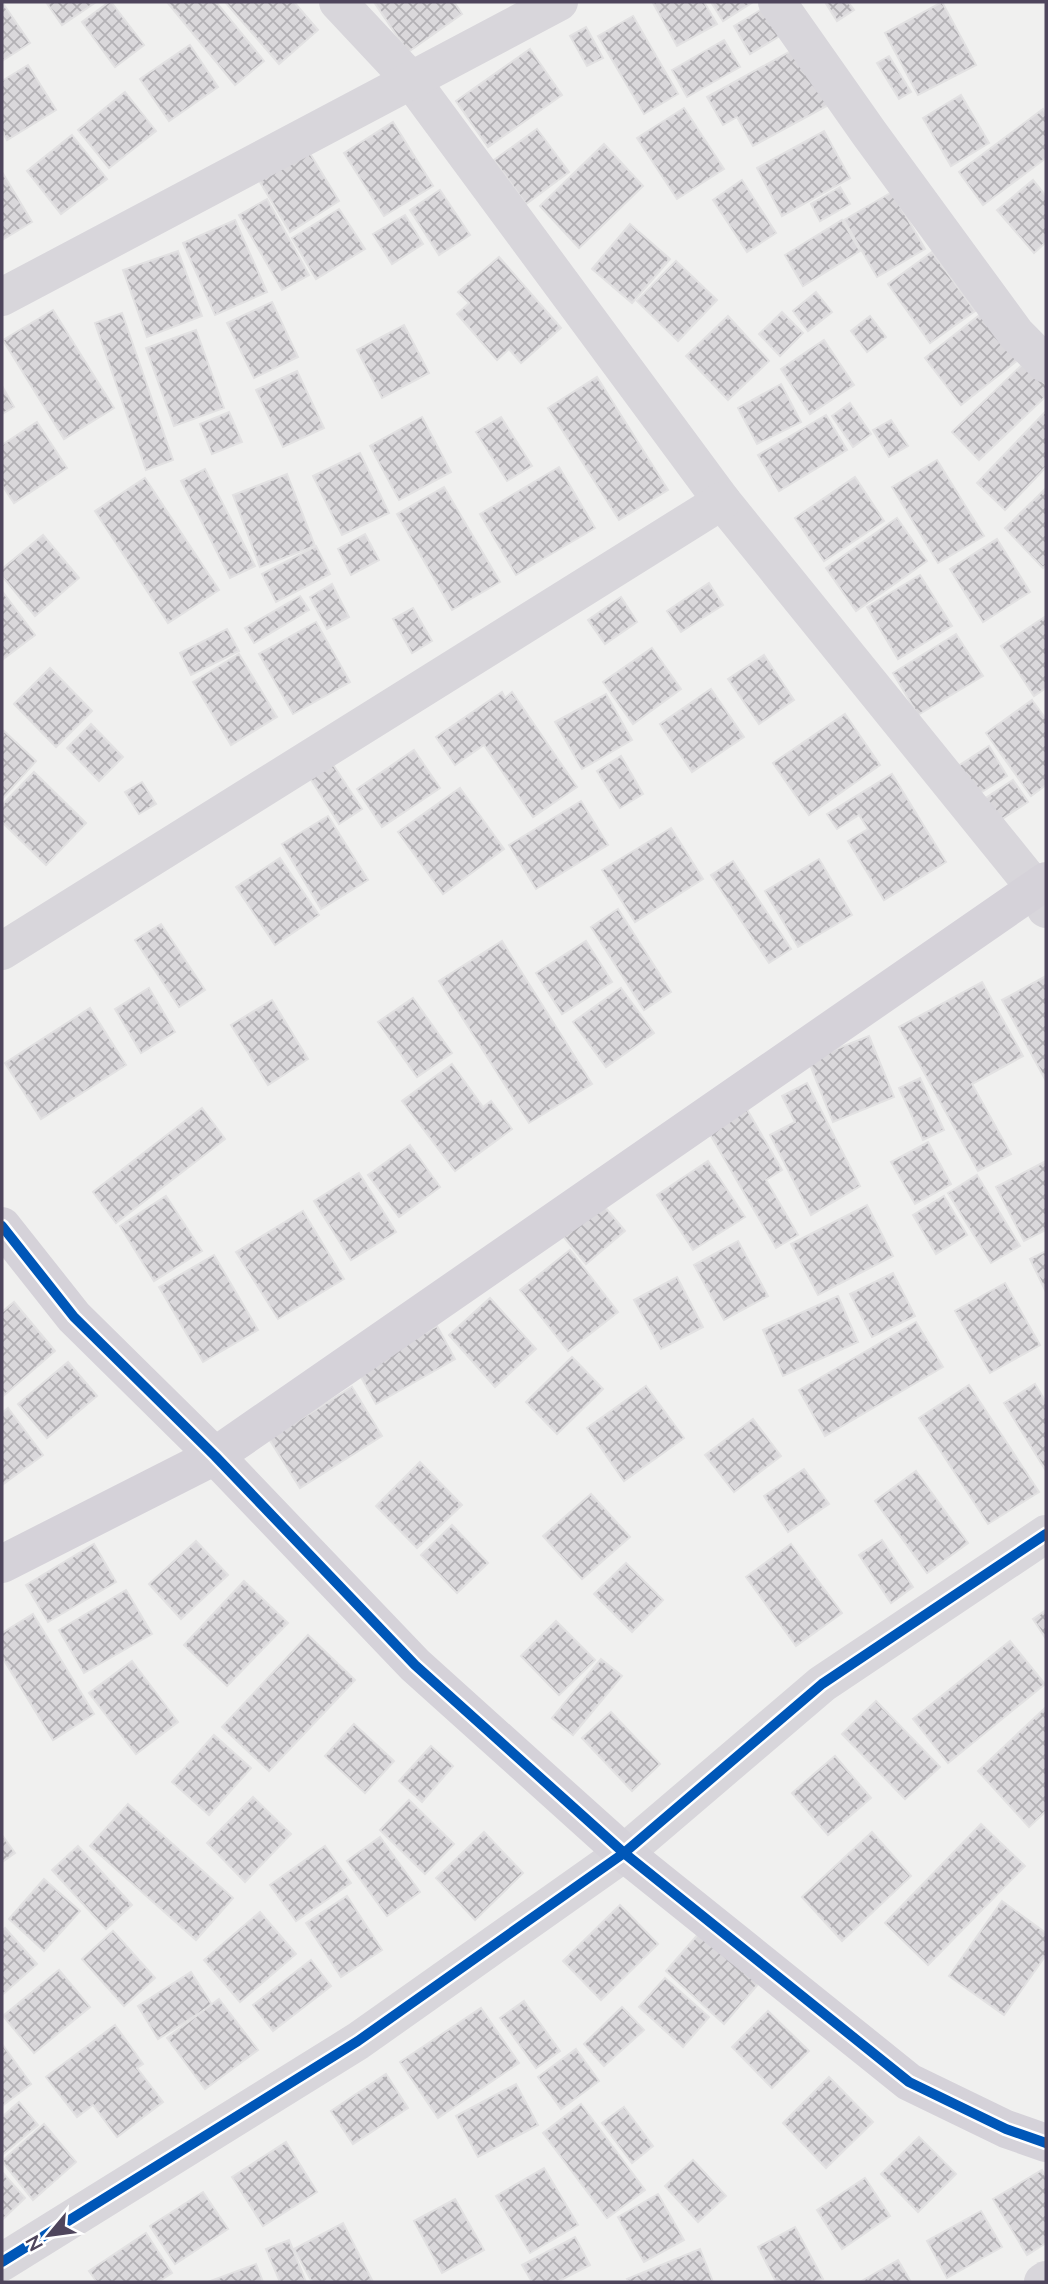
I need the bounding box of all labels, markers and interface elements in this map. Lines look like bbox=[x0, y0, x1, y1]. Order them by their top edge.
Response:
north arrow bbox=[14, 2200, 84, 2270]
text: N bbox=[20, 2232, 47, 2255]

